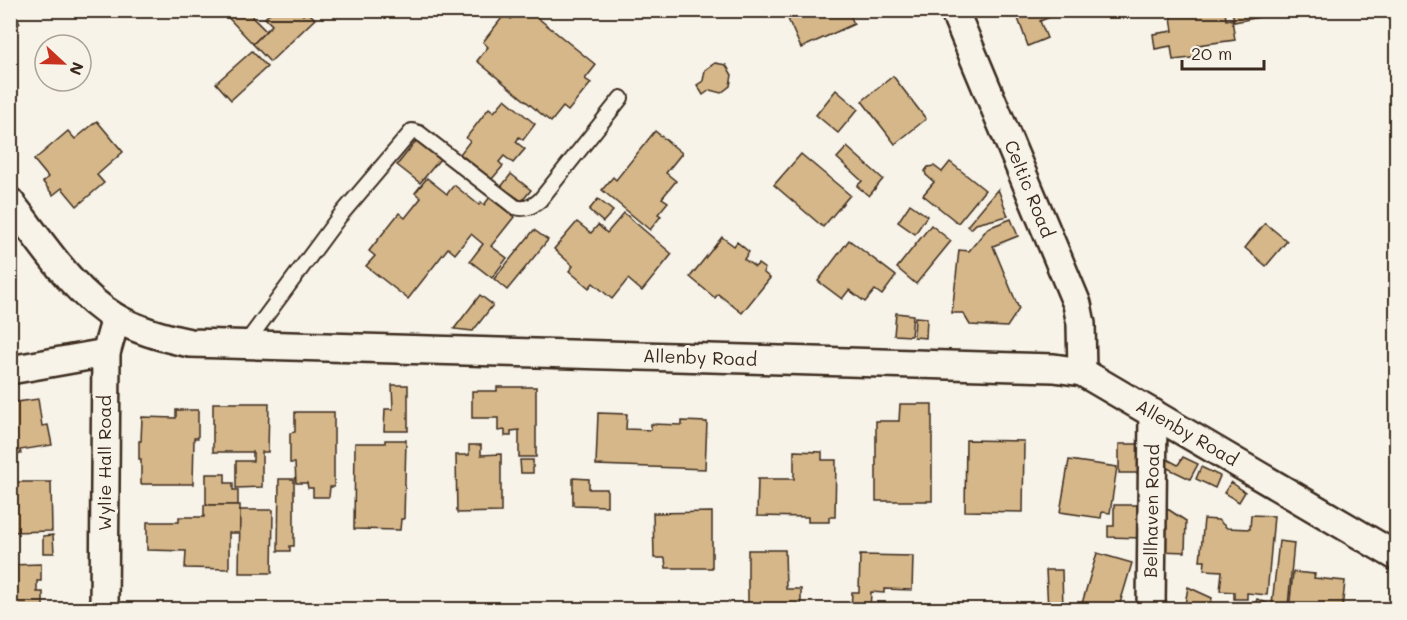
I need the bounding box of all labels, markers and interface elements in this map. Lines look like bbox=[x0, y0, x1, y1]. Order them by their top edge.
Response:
north arrow bbox=[33, 33, 93, 93]
scale bar bbox=[1182, 33, 1264, 71]
text: 20 m bbox=[1191, 41, 1232, 65]
text: N bbox=[65, 59, 89, 78]
street label: Celtic Road bbox=[999, 136, 1060, 241]
street label: Allenby Road bbox=[643, 343, 757, 371]
street label: Allenby Road bbox=[1132, 393, 1243, 471]
street label: Wylie Hall Road bbox=[92, 395, 116, 531]
street label: Bellhaven Road bbox=[1138, 444, 1164, 578]

